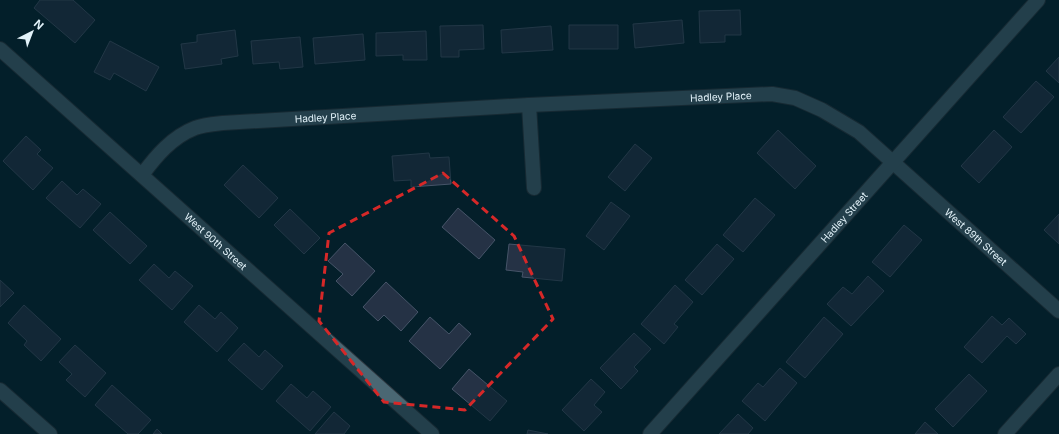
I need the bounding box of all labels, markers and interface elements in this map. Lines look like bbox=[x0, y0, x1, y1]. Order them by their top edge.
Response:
north arrow bbox=[12, 12, 52, 52]
text: N bbox=[31, 17, 46, 33]
street label: Hadley Place bbox=[690, 89, 752, 104]
street label: Hadley Place bbox=[294, 109, 357, 125]
street label: Hadley Street bbox=[818, 189, 870, 245]
street label: West 89th Street bbox=[942, 206, 1010, 268]
street label: West 90th Street bbox=[182, 210, 250, 273]

